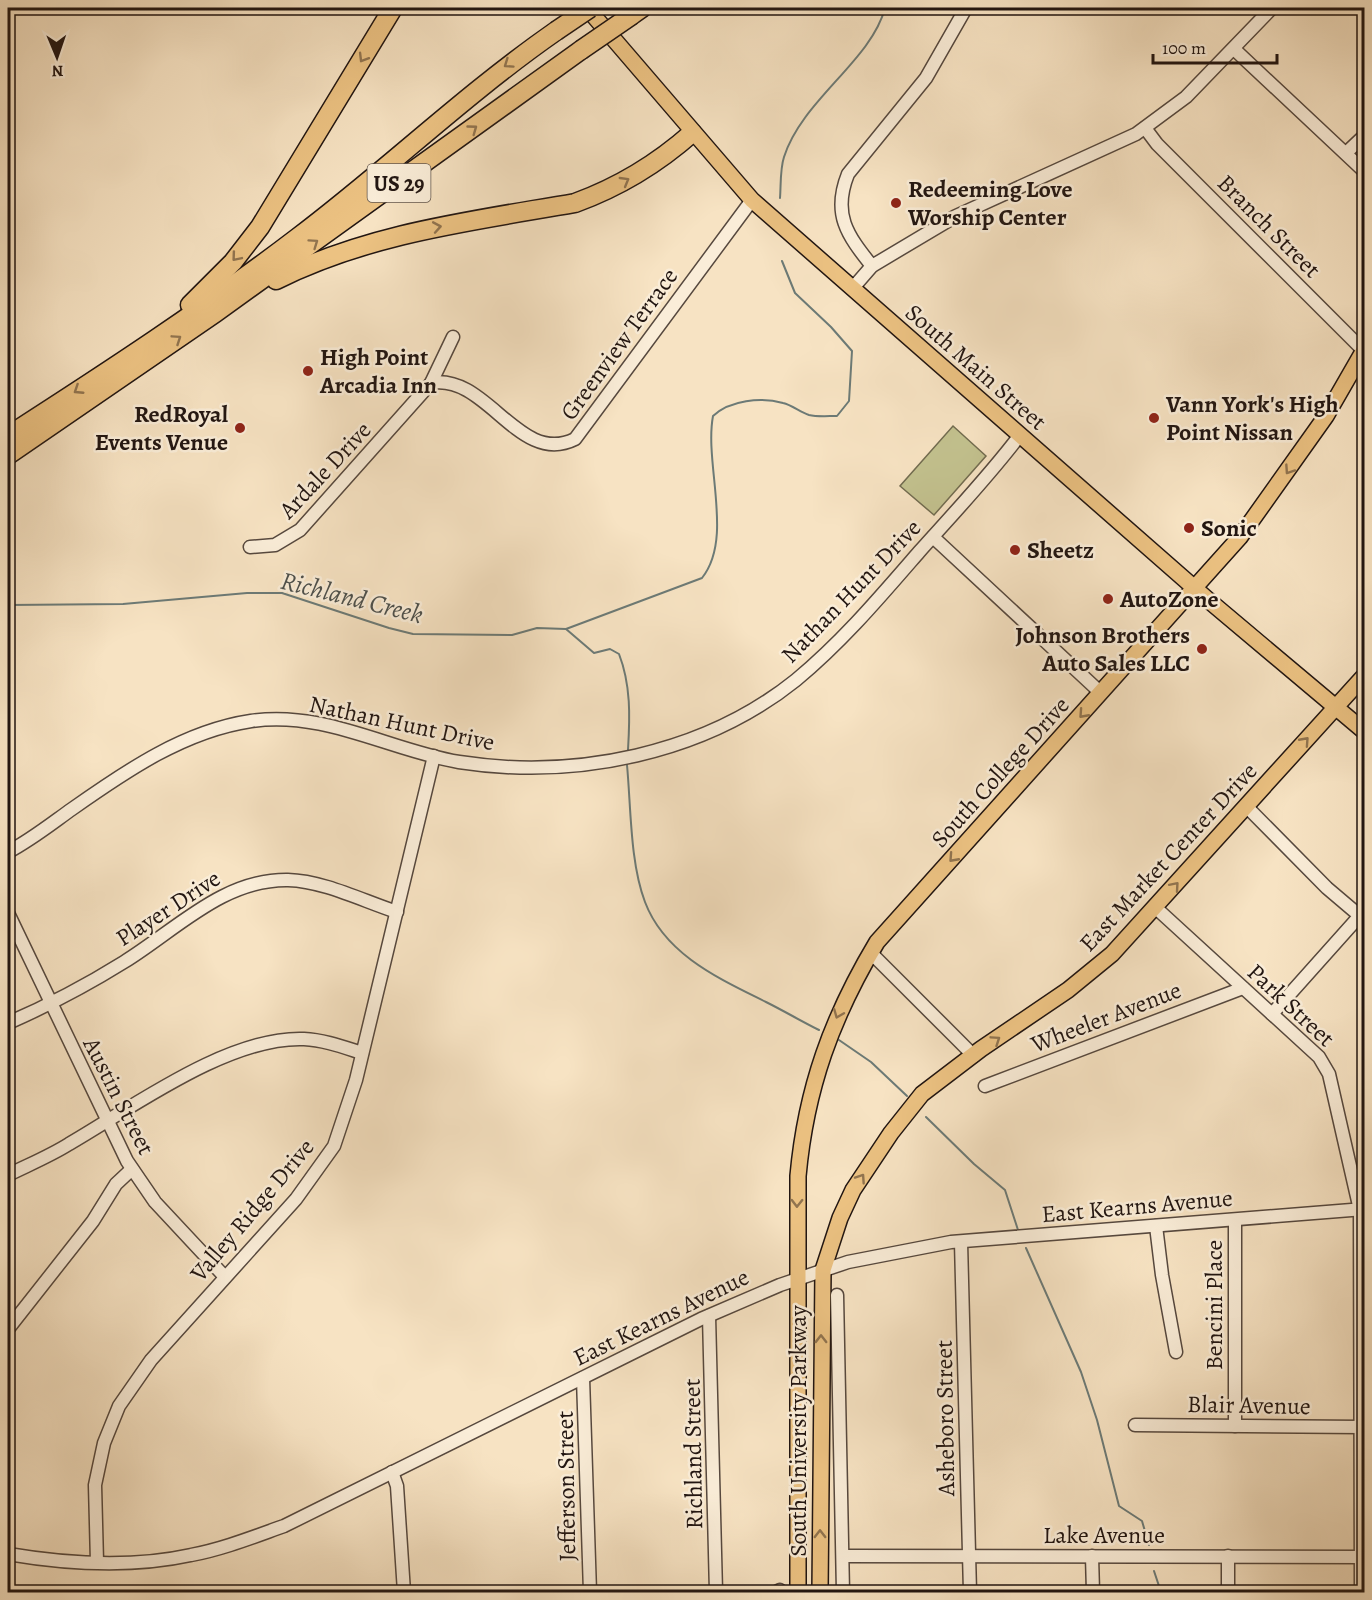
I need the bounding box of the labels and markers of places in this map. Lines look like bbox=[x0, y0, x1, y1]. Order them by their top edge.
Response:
place label: Redeeming Love Worship Center bbox=[907, 173, 1073, 233]
marker: Redeeming Love Worship Center bbox=[889, 196, 903, 210]
place label: High Point Arcadia Inn bbox=[319, 341, 438, 401]
marker: High Point Arcadia Inn bbox=[301, 364, 315, 378]
place label: Vann York's High Point Nissan bbox=[1165, 388, 1339, 448]
place label: RedRoyal Events Venue bbox=[95, 398, 229, 458]
marker: Vann York's High Point Nissan bbox=[1147, 411, 1161, 425]
marker: RedRoyal Events Venue bbox=[233, 421, 247, 435]
place label: Sonic bbox=[1201, 512, 1257, 544]
marker: Sonic bbox=[1182, 521, 1196, 535]
place label: Sheetz bbox=[1027, 534, 1094, 566]
marker: Sheetz bbox=[1008, 543, 1022, 557]
place label: AutoZone bbox=[1119, 583, 1219, 615]
marker: AutoZone bbox=[1101, 592, 1115, 606]
place label: Johnson Brothers Auto Sales LLC bbox=[1015, 619, 1190, 679]
marker: Johnson Brothers Auto Sales LLC bbox=[1195, 642, 1209, 656]

